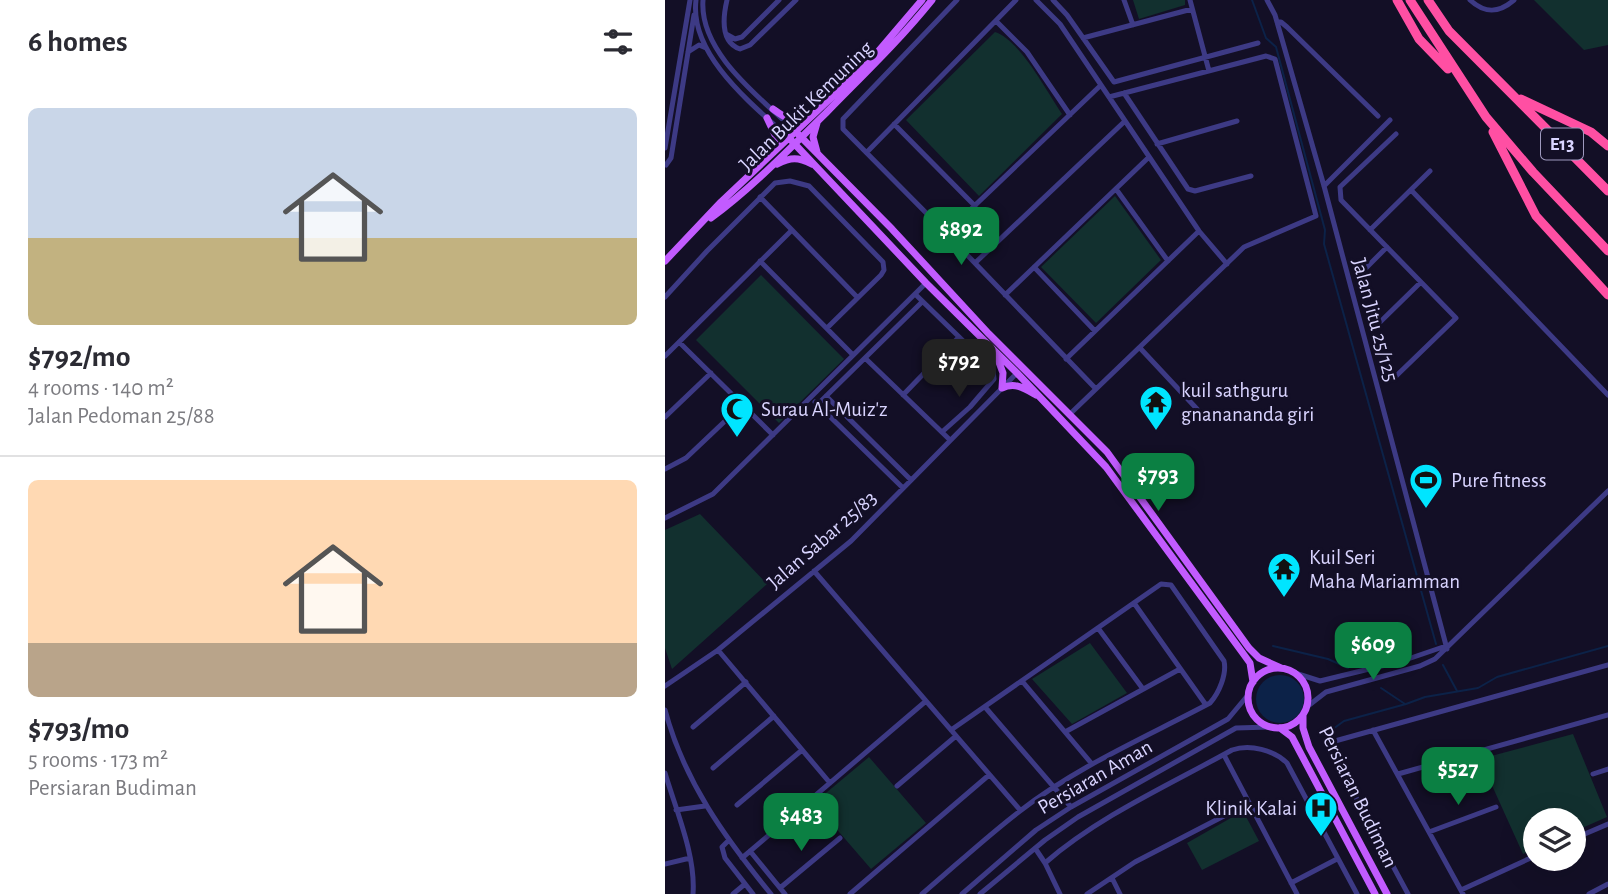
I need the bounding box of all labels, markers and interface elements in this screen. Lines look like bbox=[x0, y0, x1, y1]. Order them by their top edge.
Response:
icon: filters bbox=[599, 23, 637, 61]
text: 6 homes bbox=[28, 27, 128, 57]
street label: Jalan Bukit Kemuning bbox=[735, 37, 877, 175]
road number: E13 bbox=[1541, 128, 1583, 160]
icon: home bbox=[270, 154, 396, 280]
pin: $892 bbox=[920, 208, 1002, 267]
text: $892 bbox=[939, 218, 983, 241]
street label: Jalan Jitu 25/125 bbox=[1348, 256, 1402, 384]
pin: $792 bbox=[918, 340, 1000, 399]
text: $792/mo bbox=[28, 342, 131, 372]
text: $792 bbox=[938, 350, 980, 373]
text: 4 rooms · 140 m² bbox=[28, 377, 174, 400]
place label: kuil sathguru gnanananda giri bbox=[1181, 380, 1314, 425]
temple icon: kuil sathguru gnanananda giri bbox=[1137, 383, 1175, 432]
mosque icon: Surau Al-Muiz'z bbox=[718, 390, 756, 439]
place label: Surau Al-Muiz'z bbox=[761, 399, 888, 420]
text: Jalan Pedoman 25/88 bbox=[28, 405, 215, 428]
pin: $793 bbox=[1117, 454, 1199, 513]
sports icon: Pure fitness bbox=[1407, 461, 1445, 510]
text: $793 bbox=[1137, 464, 1179, 487]
place label: Pure fitness bbox=[1451, 470, 1546, 491]
street label: Jalan Sabar 25/83 bbox=[763, 487, 881, 593]
icon: home bbox=[270, 526, 396, 652]
place label: Kuil Seri Maha Mariamman bbox=[1309, 547, 1460, 592]
temple icon: Kuil Seri Maha Mariamman bbox=[1265, 550, 1303, 599]
pin: $609 bbox=[1332, 622, 1414, 682]
text: $609 bbox=[1351, 633, 1395, 656]
text: $793/mo bbox=[28, 714, 129, 744]
street label: Persiaran Budiman bbox=[1315, 723, 1401, 871]
street label: Persiaran Aman bbox=[1034, 736, 1156, 818]
pin: $527 bbox=[1417, 748, 1499, 807]
text: 5 rooms · 173 m² bbox=[28, 749, 168, 772]
text: $527 bbox=[1437, 758, 1479, 781]
text: Persiaran Budiman bbox=[28, 777, 197, 800]
hospital icon: Klinik Kalai bbox=[1302, 789, 1340, 838]
pin: $483 bbox=[760, 794, 842, 853]
place label: Klinik Kalai bbox=[1205, 798, 1297, 819]
text: $483 bbox=[779, 804, 823, 827]
map controls bbox=[1523, 808, 1586, 871]
button: layers bbox=[1523, 808, 1586, 871]

